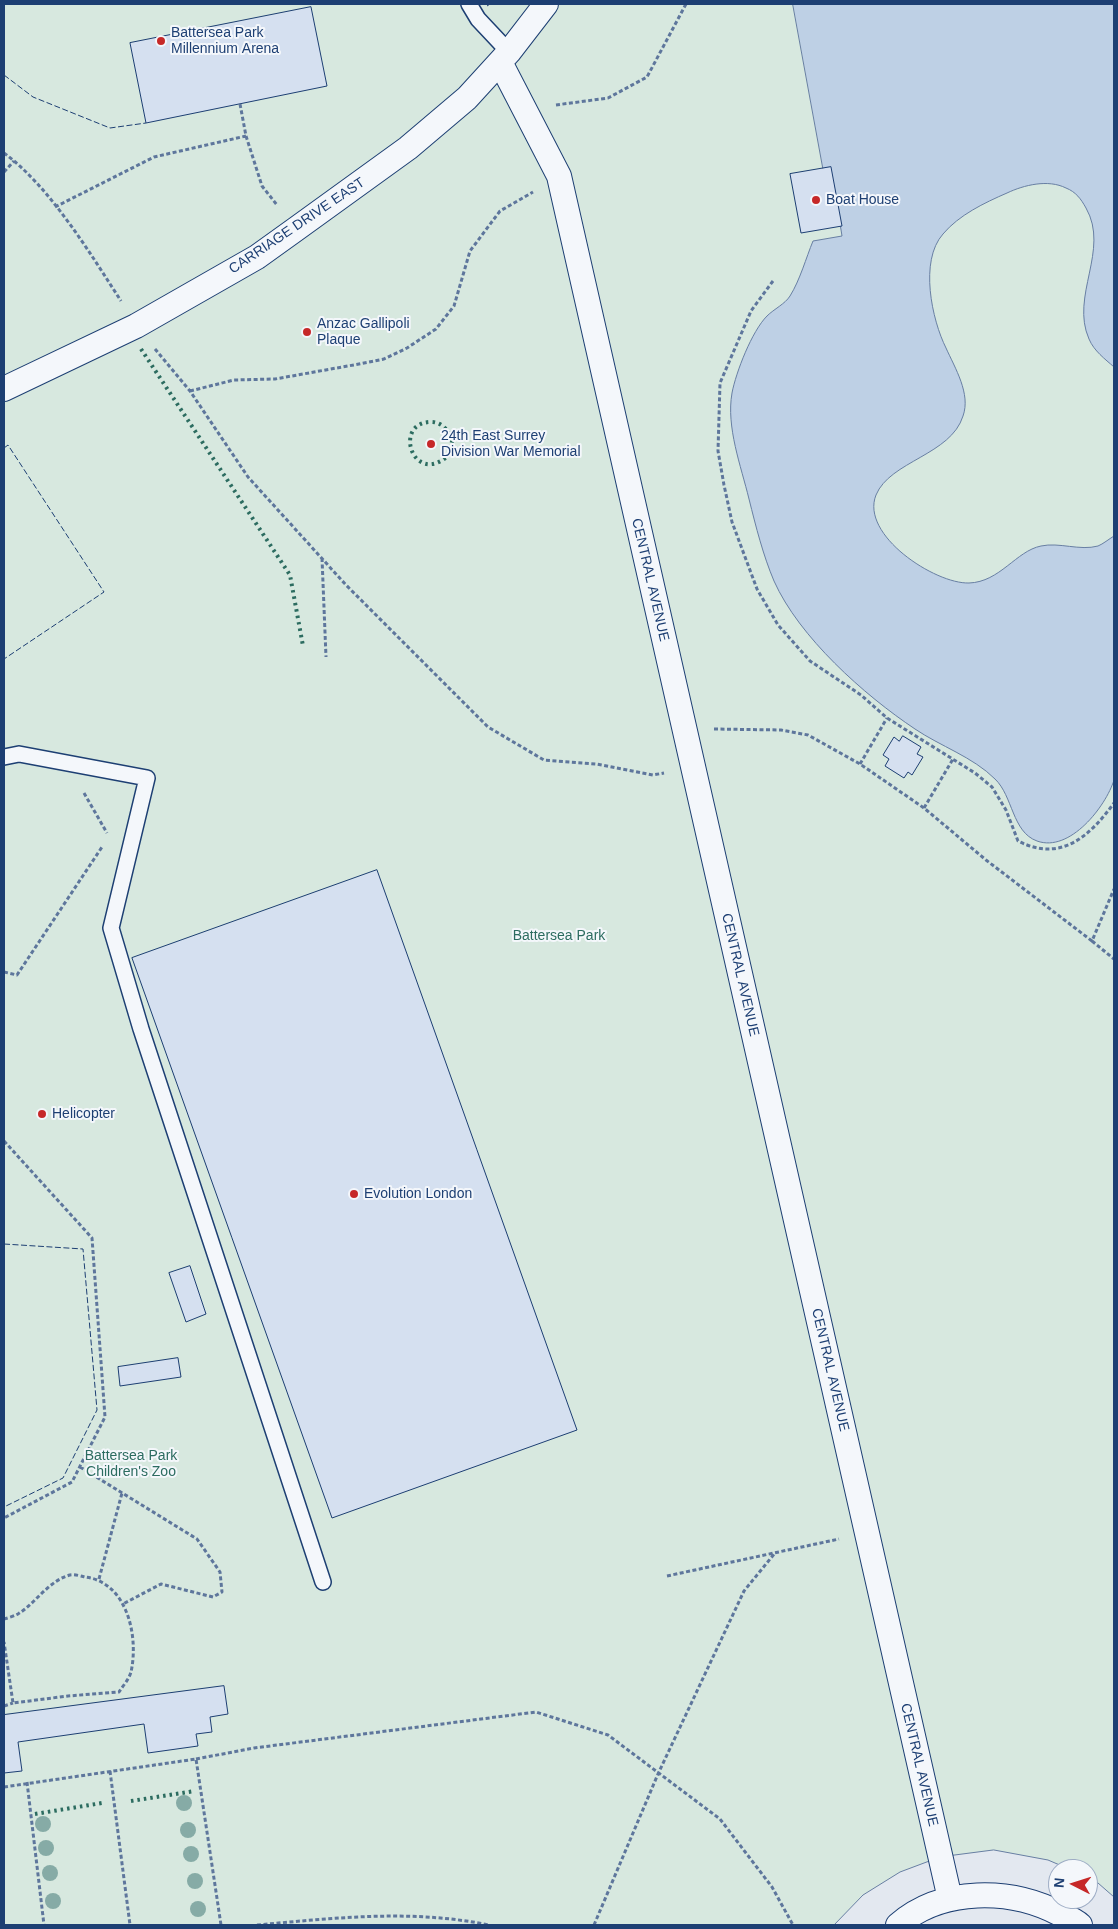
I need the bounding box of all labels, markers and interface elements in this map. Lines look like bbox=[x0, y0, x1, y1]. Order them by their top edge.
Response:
place label: Battersea Park Millennium Arena bbox=[171, 25, 279, 58]
marker: Battersea Park Millennium Arena bbox=[155, 35, 167, 47]
street label: CARRIAGE DRIVE EAST bbox=[226, 174, 368, 278]
place label: Boat House bbox=[826, 192, 899, 208]
marker: Boat House bbox=[810, 194, 822, 206]
place label: Anzac Gallipoli Plaque bbox=[317, 316, 410, 348]
marker: Anzac Gallipoli Plaque bbox=[301, 326, 313, 338]
place label: 24th East Surrey Division War Memorial bbox=[441, 428, 581, 461]
marker: 24th East Surrey Division War Memorial bbox=[425, 438, 437, 450]
street label: CENTRAL AVENUE bbox=[628, 517, 672, 643]
street label: CENTRAL AVENUE bbox=[718, 912, 762, 1038]
park label: Battersea Park bbox=[513, 928, 605, 944]
place label: Helicopter bbox=[52, 1106, 115, 1122]
marker: Helicopter bbox=[36, 1108, 48, 1120]
place label: Evolution London bbox=[364, 1186, 472, 1202]
marker: Evolution London bbox=[348, 1188, 360, 1200]
street label: CENTRAL AVENUE bbox=[808, 1307, 852, 1433]
park label: Battersea Park Children's Zoo bbox=[85, 1448, 177, 1480]
street label: CENTRAL AVENUE bbox=[897, 1702, 941, 1828]
north arrow bbox=[1048, 1859, 1098, 1909]
text: N bbox=[1051, 1877, 1067, 1889]

